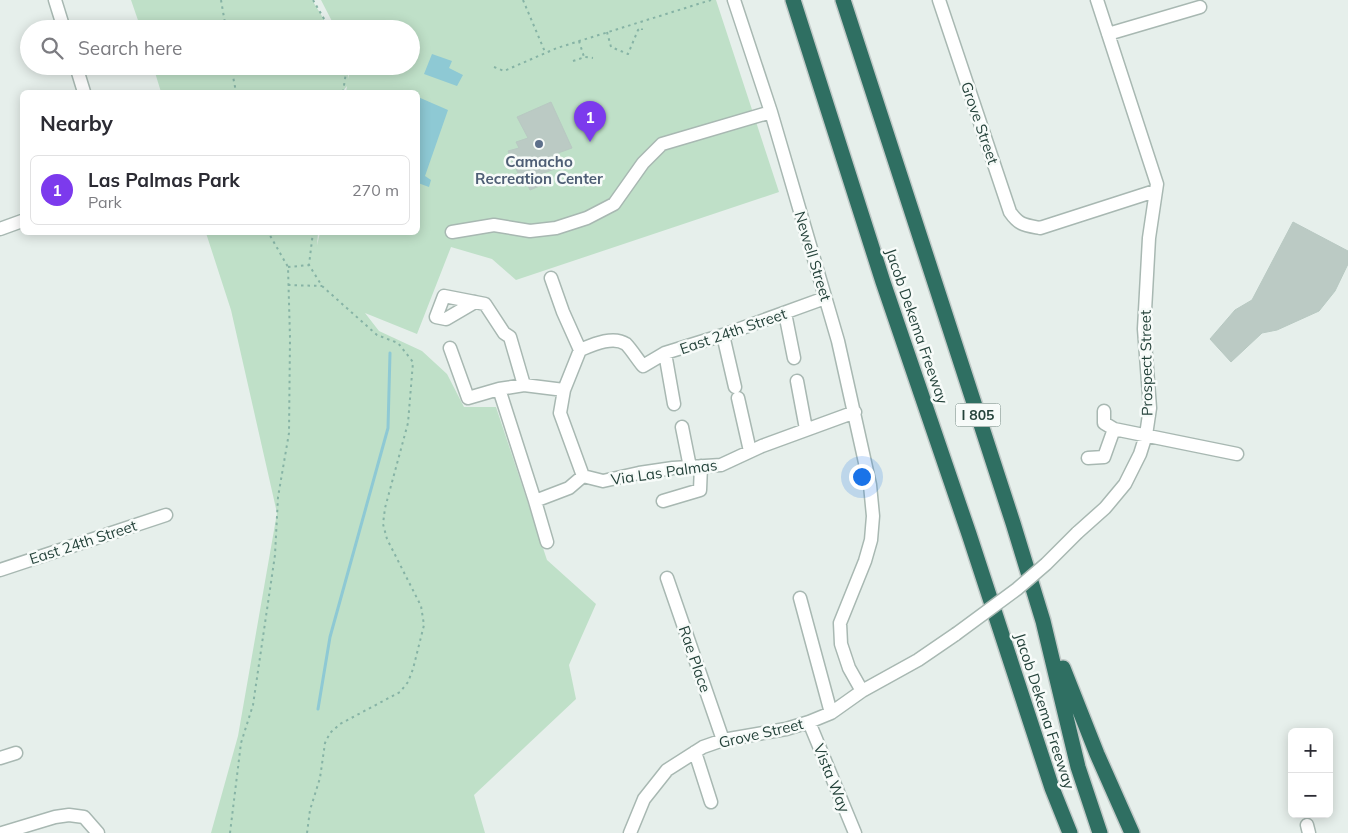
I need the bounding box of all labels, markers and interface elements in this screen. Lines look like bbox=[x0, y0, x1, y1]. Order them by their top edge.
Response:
search box bbox=[20, 20, 420, 75]
icon: search bbox=[38, 34, 66, 62]
text: Search here bbox=[78, 36, 182, 60]
street label: Grove Street bbox=[957, 79, 1003, 167]
pin: 1 bbox=[574, 101, 606, 142]
text: Nearby bbox=[40, 110, 113, 136]
marker: Camacho Recreation Center bbox=[533, 138, 545, 150]
place label: Camacho Recreation Center bbox=[475, 152, 603, 188]
text: Las Palmas Park bbox=[88, 168, 240, 192]
text: 1 bbox=[52, 180, 62, 200]
text: 270 m bbox=[352, 180, 399, 200]
text: Park bbox=[88, 192, 122, 212]
street label: Newell Street bbox=[790, 209, 836, 303]
street label: Jacob Dekema Freeway bbox=[881, 246, 953, 406]
street label: East 24th Street bbox=[677, 304, 789, 358]
street label: Prospect Street bbox=[1136, 310, 1156, 416]
road number: I 805 bbox=[956, 404, 1000, 426]
street label: Via Las Palmas bbox=[610, 455, 718, 489]
your location bbox=[849, 464, 875, 490]
street label: East 24th Street bbox=[27, 516, 139, 568]
street label: Rae Place bbox=[675, 623, 715, 695]
street label: Jacob Dekema Freeway bbox=[1011, 630, 1079, 792]
street label: Grove Street bbox=[717, 714, 805, 752]
map controls bbox=[1288, 728, 1333, 818]
button: + bbox=[1288, 728, 1333, 773]
street label: Vista Way bbox=[810, 741, 854, 815]
button: − bbox=[1288, 773, 1333, 818]

